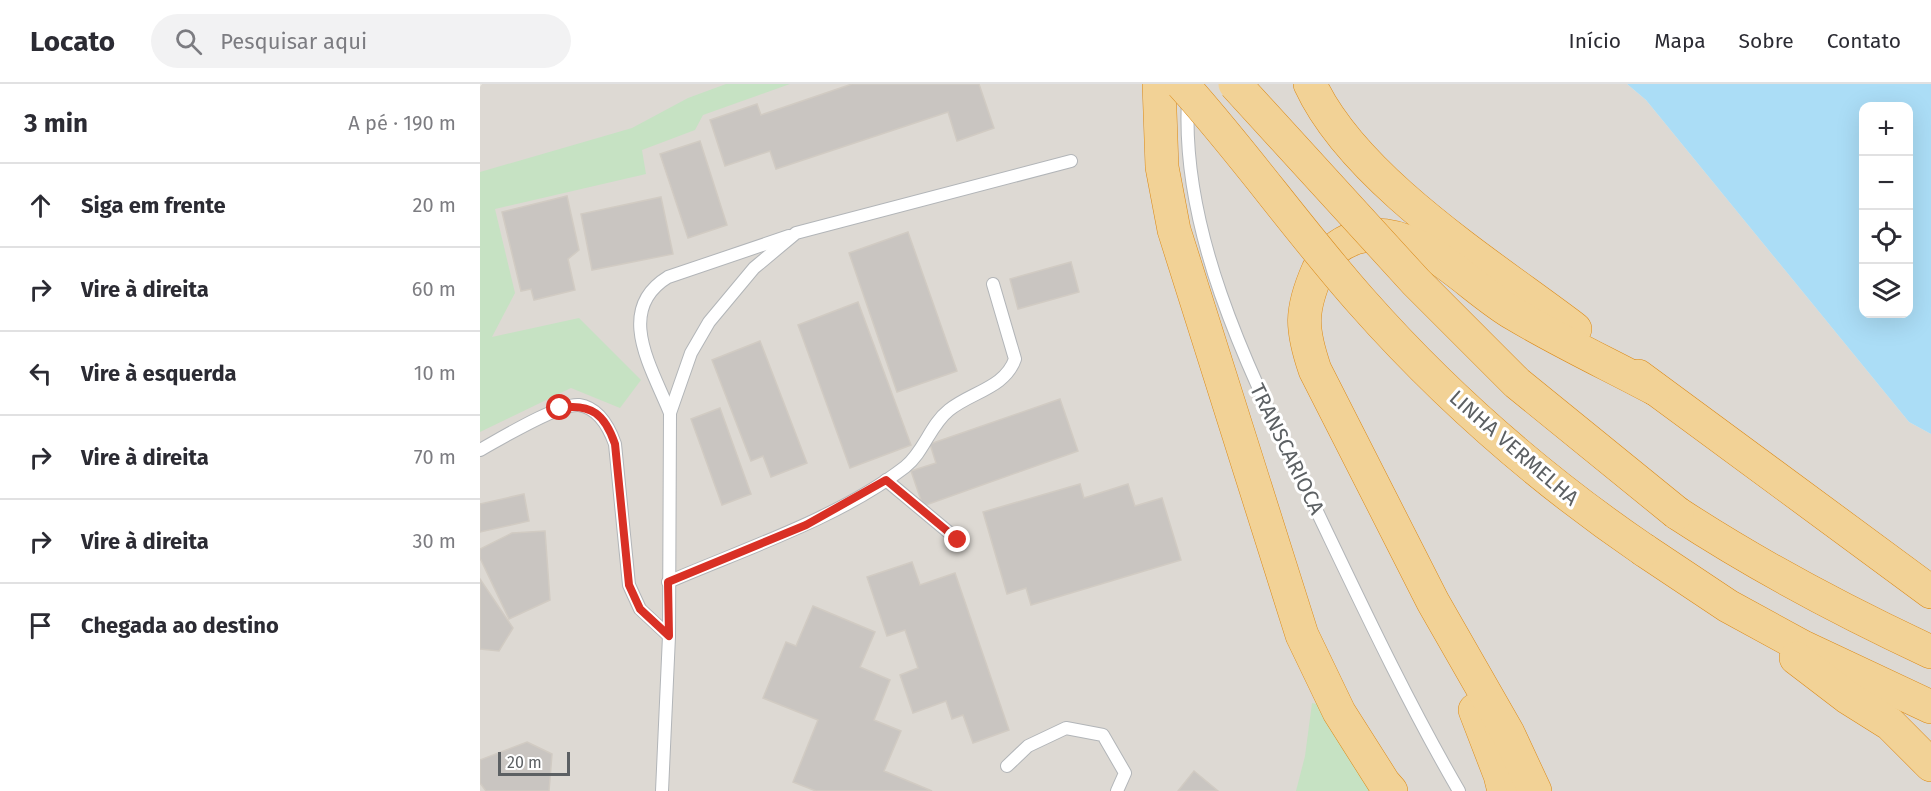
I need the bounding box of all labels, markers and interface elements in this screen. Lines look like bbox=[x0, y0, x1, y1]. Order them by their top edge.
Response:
search box bbox=[151, 14, 571, 68]
text: Locato bbox=[30, 25, 115, 58]
icon: search bbox=[172, 25, 205, 58]
text: Pesquisar aqui bbox=[220, 28, 367, 55]
text: Início bbox=[1568, 28, 1621, 54]
text: Mapa bbox=[1654, 28, 1706, 54]
text: Sobre bbox=[1739, 28, 1794, 54]
text: Contato bbox=[1827, 28, 1901, 54]
map controls bbox=[1859, 102, 1913, 318]
button: + bbox=[1859, 102, 1913, 156]
text: 3 min bbox=[24, 108, 88, 139]
text: A pé · 190 m bbox=[348, 111, 456, 135]
button: − bbox=[1859, 156, 1913, 210]
icon: ahead bbox=[24, 189, 57, 222]
text: Siga em frente bbox=[81, 192, 226, 219]
text: 20 m bbox=[413, 193, 456, 217]
button: locate bbox=[1859, 210, 1913, 264]
button: layers bbox=[1859, 264, 1913, 318]
icon: right bbox=[24, 273, 57, 306]
text: Vire à direita bbox=[81, 276, 209, 303]
text: 60 m bbox=[412, 277, 456, 301]
icon: left bbox=[24, 357, 57, 390]
text: Vire à esquerda bbox=[81, 360, 237, 387]
text: 10 m bbox=[414, 361, 456, 385]
street label: TRANSCARIOCA bbox=[1244, 379, 1330, 519]
street label: LINHA VERMELHA bbox=[1444, 385, 1584, 511]
route start bbox=[546, 394, 572, 420]
icon: right bbox=[24, 441, 57, 474]
text: Vire à direita bbox=[81, 444, 209, 471]
text: 70 m bbox=[414, 445, 456, 469]
icon: right bbox=[24, 525, 57, 558]
route end bbox=[944, 526, 970, 552]
text: Vire à direita bbox=[81, 528, 209, 555]
text: 30 m bbox=[412, 529, 456, 553]
icon: arrive bbox=[24, 609, 57, 642]
text: Chegada ao destino bbox=[81, 612, 279, 639]
scale bar bbox=[498, 749, 570, 776]
text: 20 m bbox=[507, 753, 542, 772]

